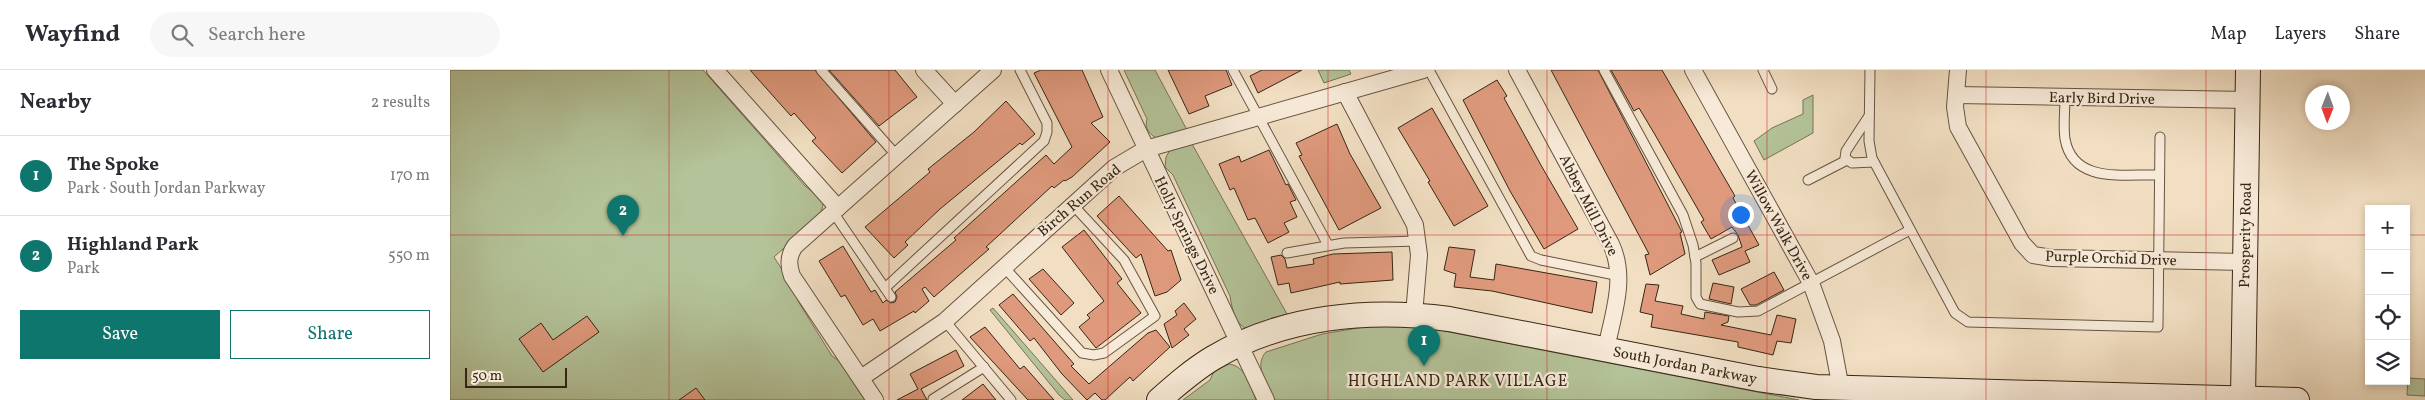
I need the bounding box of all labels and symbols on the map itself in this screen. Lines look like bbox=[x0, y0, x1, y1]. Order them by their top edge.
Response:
north arrow bbox=[2305, 85, 2350, 130]
street label: Early Bird Drive bbox=[2049, 88, 2155, 111]
street label: Abbey Mill Drive bbox=[1553, 151, 1622, 260]
street label: Birch Run Road bbox=[1034, 160, 1126, 242]
street label: Willow Walk Drive bbox=[1739, 167, 1817, 285]
street label: Holly Springs Drive bbox=[1148, 173, 1223, 298]
street label: Prosperity Road bbox=[2235, 182, 2258, 288]
pin: 2 bbox=[607, 195, 639, 236]
your location bbox=[1728, 202, 1754, 228]
street label: Purple Orchid Drive bbox=[2045, 247, 2177, 272]
pin: 1 bbox=[1408, 325, 1440, 366]
street label: South Jordan Parkway bbox=[1611, 342, 1759, 391]
scale bar bbox=[465, 365, 568, 388]
district label: HIGHLAND PARK VILLAGE bbox=[1348, 371, 1568, 393]

